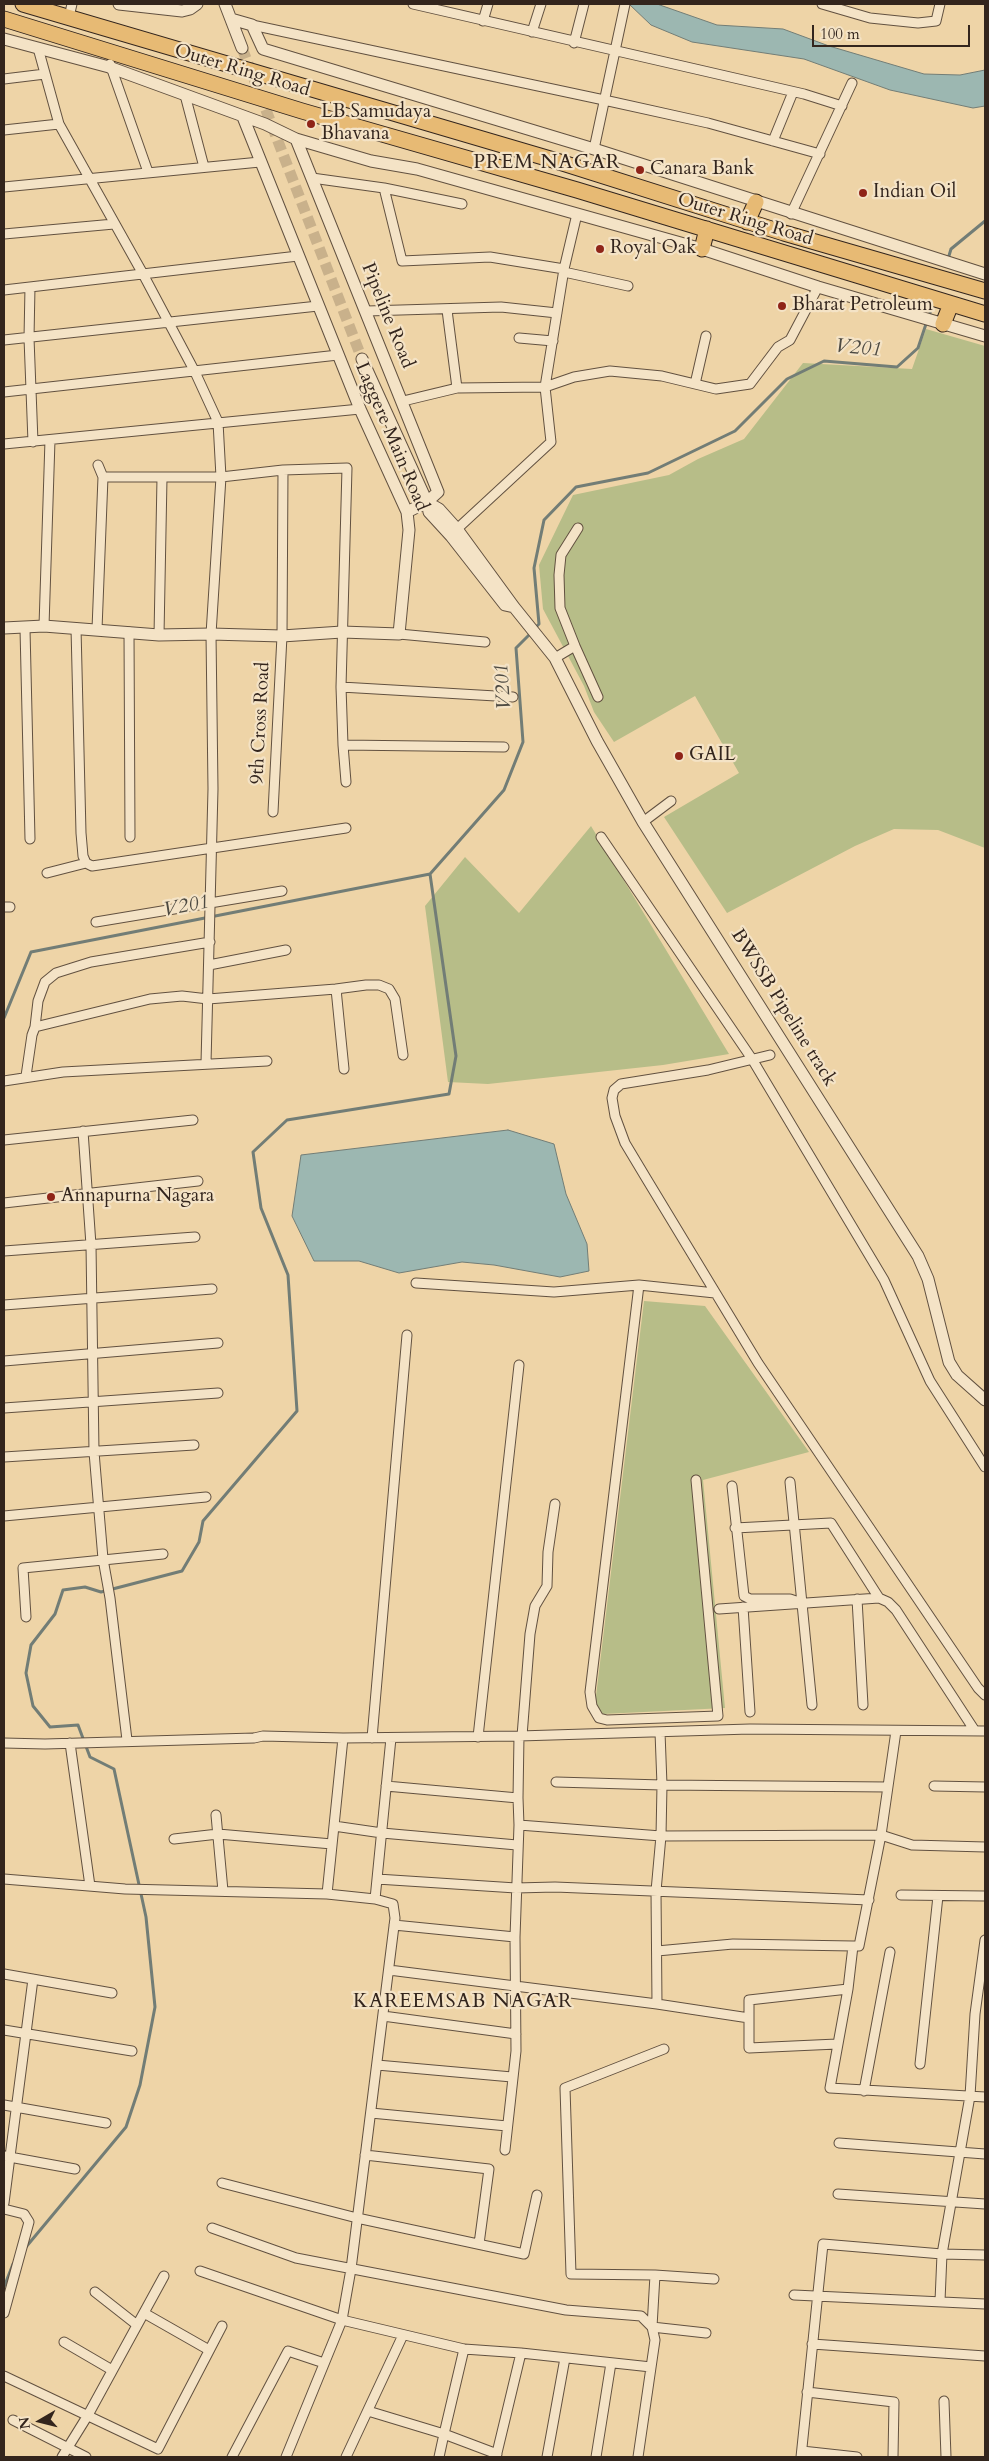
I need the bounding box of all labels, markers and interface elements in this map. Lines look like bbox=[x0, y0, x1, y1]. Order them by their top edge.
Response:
scale bar bbox=[814, 15, 972, 47]
text: 100 m bbox=[820, 24, 860, 44]
street label: Outer Ring Road bbox=[172, 40, 312, 102]
place label: LB Samudaya Bhavana bbox=[321, 102, 431, 146]
marker: LB Samudaya Bhavana bbox=[305, 118, 317, 130]
district label: PREM NAGAR bbox=[472, 151, 622, 175]
place label: Canara Bank bbox=[650, 159, 754, 181]
marker: Canara Bank bbox=[634, 164, 646, 176]
place label: Indian Oil bbox=[873, 182, 956, 204]
marker: Indian Oil bbox=[857, 187, 869, 199]
street label: Outer Ring Road bbox=[675, 189, 815, 251]
place label: Royal Oak bbox=[610, 238, 696, 260]
marker: Royal Oak bbox=[594, 243, 606, 255]
street label: Pipeline Road bbox=[355, 260, 419, 372]
place label: Bharat Petroleum bbox=[792, 295, 933, 317]
marker: Bharat Petroleum bbox=[776, 300, 788, 312]
water label: V201 bbox=[834, 335, 882, 363]
street label: Laggere Main Road bbox=[349, 359, 433, 515]
street label: 9th Cross Road bbox=[246, 661, 276, 785]
water label: V201 bbox=[490, 663, 518, 711]
place label: GAIL bbox=[689, 745, 736, 767]
marker: GAIL bbox=[673, 750, 685, 762]
water label: V201 bbox=[161, 891, 211, 923]
street label: BWSSB Pipeline track bbox=[725, 925, 841, 1091]
place label: Annapurna Nagara bbox=[61, 1186, 214, 1208]
marker: Annapurna Nagara bbox=[45, 1191, 57, 1203]
district label: KAREEMSAB NAGAR bbox=[351, 1990, 575, 2014]
north arrow bbox=[15, 2396, 65, 2446]
text: N bbox=[14, 2416, 35, 2430]

